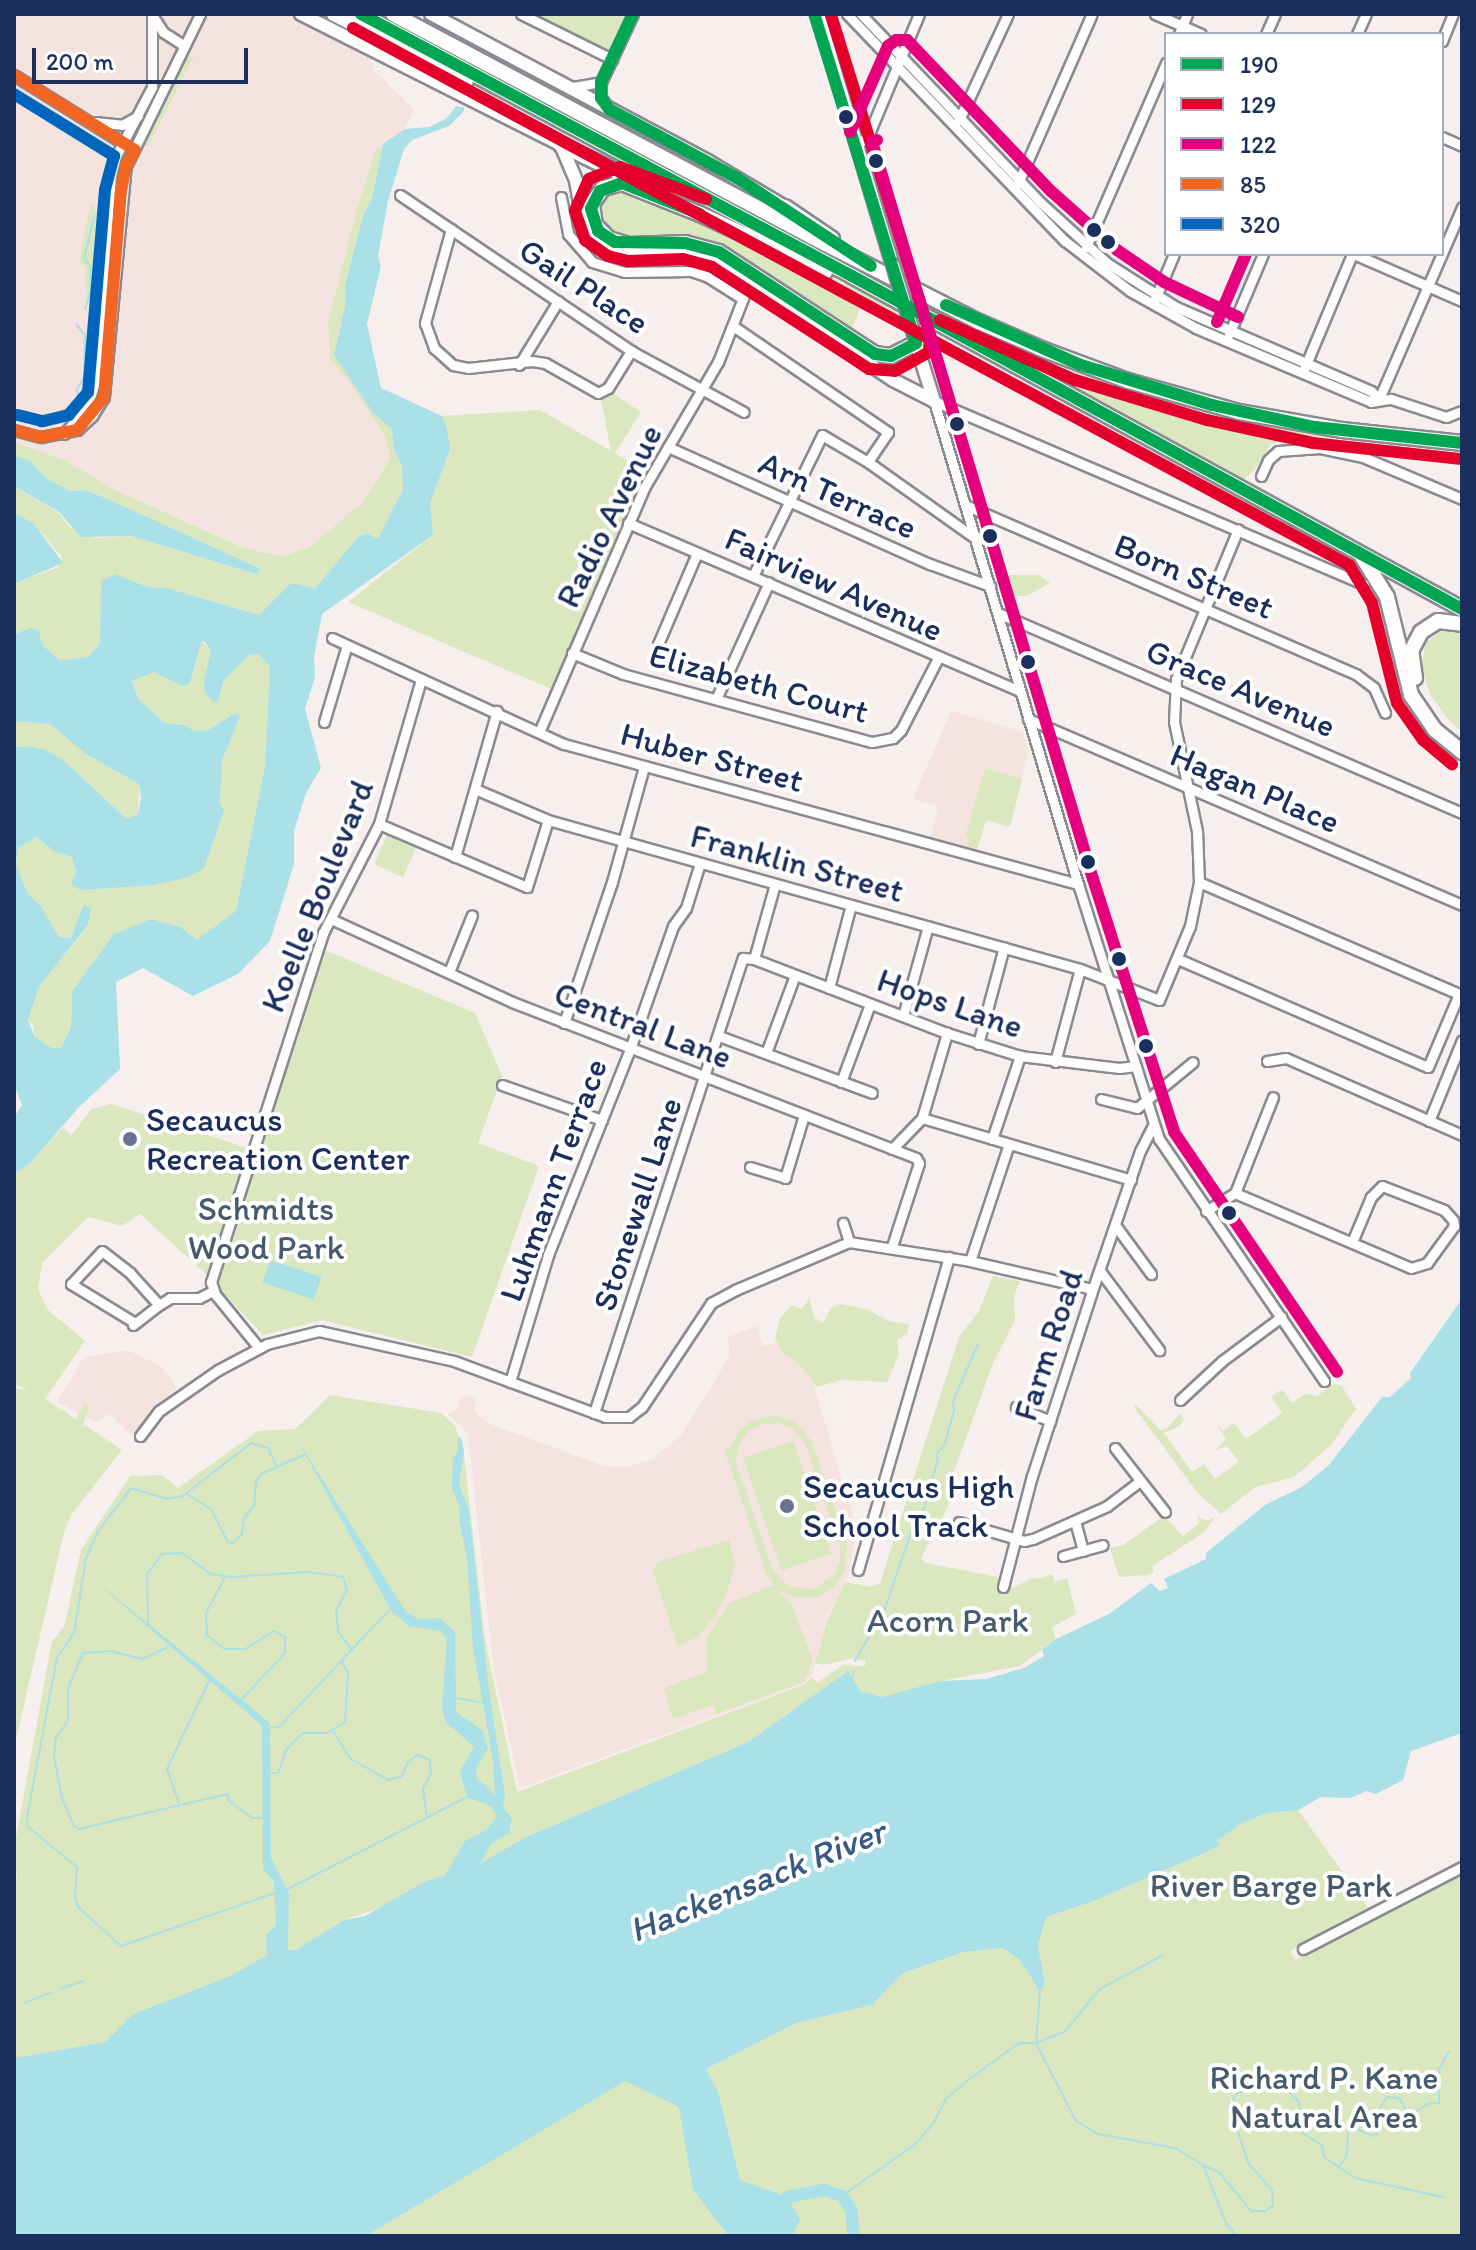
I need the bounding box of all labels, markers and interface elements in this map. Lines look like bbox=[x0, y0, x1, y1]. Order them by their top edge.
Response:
scale bar bbox=[36, 32, 252, 82]
legend bbox=[1164, 32, 1444, 256]
text: 200 m bbox=[46, 47, 114, 76]
text: 190 bbox=[1240, 50, 1278, 79]
text: 129 bbox=[1240, 90, 1276, 119]
unlabelled marker bbox=[838, 109, 854, 125]
text: 122 bbox=[1240, 130, 1276, 159]
unlabelled marker bbox=[868, 153, 884, 169]
text: 85 bbox=[1240, 170, 1266, 199]
text: 320 bbox=[1240, 210, 1281, 239]
unlabelled marker bbox=[1086, 222, 1102, 238]
street label: Gail Place bbox=[512, 229, 656, 343]
unlabelled marker bbox=[1100, 234, 1116, 250]
unlabelled marker bbox=[949, 416, 965, 432]
street label: Radio Avenue bbox=[547, 419, 671, 613]
street label: Arn Terrace bbox=[753, 442, 923, 548]
street label: Fairview Avenue bbox=[719, 518, 949, 650]
street label: Born Street bbox=[1108, 524, 1280, 628]
unlabelled marker bbox=[982, 528, 998, 544]
street label: Grace Avenue bbox=[1141, 630, 1341, 746]
street label: Elizabeth Court bbox=[645, 634, 873, 732]
unlabelled marker bbox=[1020, 654, 1036, 670]
street label: Huber Street bbox=[617, 713, 807, 801]
street label: Hagan Place bbox=[1164, 734, 1346, 842]
street label: Koelle Boulevard bbox=[252, 773, 382, 1019]
street label: Franklin Street bbox=[686, 815, 908, 911]
unlabelled marker bbox=[1080, 854, 1096, 870]
unlabelled marker bbox=[1111, 951, 1127, 967]
street label: Hops Lane bbox=[872, 959, 1028, 1047]
street label: Central Lane bbox=[548, 972, 738, 1078]
unlabelled marker bbox=[1138, 1038, 1154, 1054]
street label: Luhmann Terrace bbox=[491, 1055, 615, 1305]
street label: Stonewall Lane bbox=[583, 1092, 691, 1316]
place label: Secaucus Recreation Center bbox=[146, 1099, 410, 1178]
marker: Secaucus Recreation Center bbox=[121, 1130, 139, 1148]
park label: Schmidts Wood Park bbox=[188, 1188, 344, 1268]
unlabelled marker bbox=[1221, 1205, 1237, 1221]
street label: Farm Road bbox=[1005, 1265, 1091, 1425]
place label: Secaucus High School Track bbox=[803, 1466, 1014, 1546]
marker: Secaucus High School Track bbox=[778, 1497, 796, 1515]
park label: Acorn Park bbox=[867, 1601, 1029, 1641]
water label: Hackensack River bbox=[623, 1809, 891, 1951]
park label: River Barge Park bbox=[1150, 1866, 1392, 1906]
park label: Richard P. Kane Natural Area bbox=[1209, 2057, 1439, 2136]

